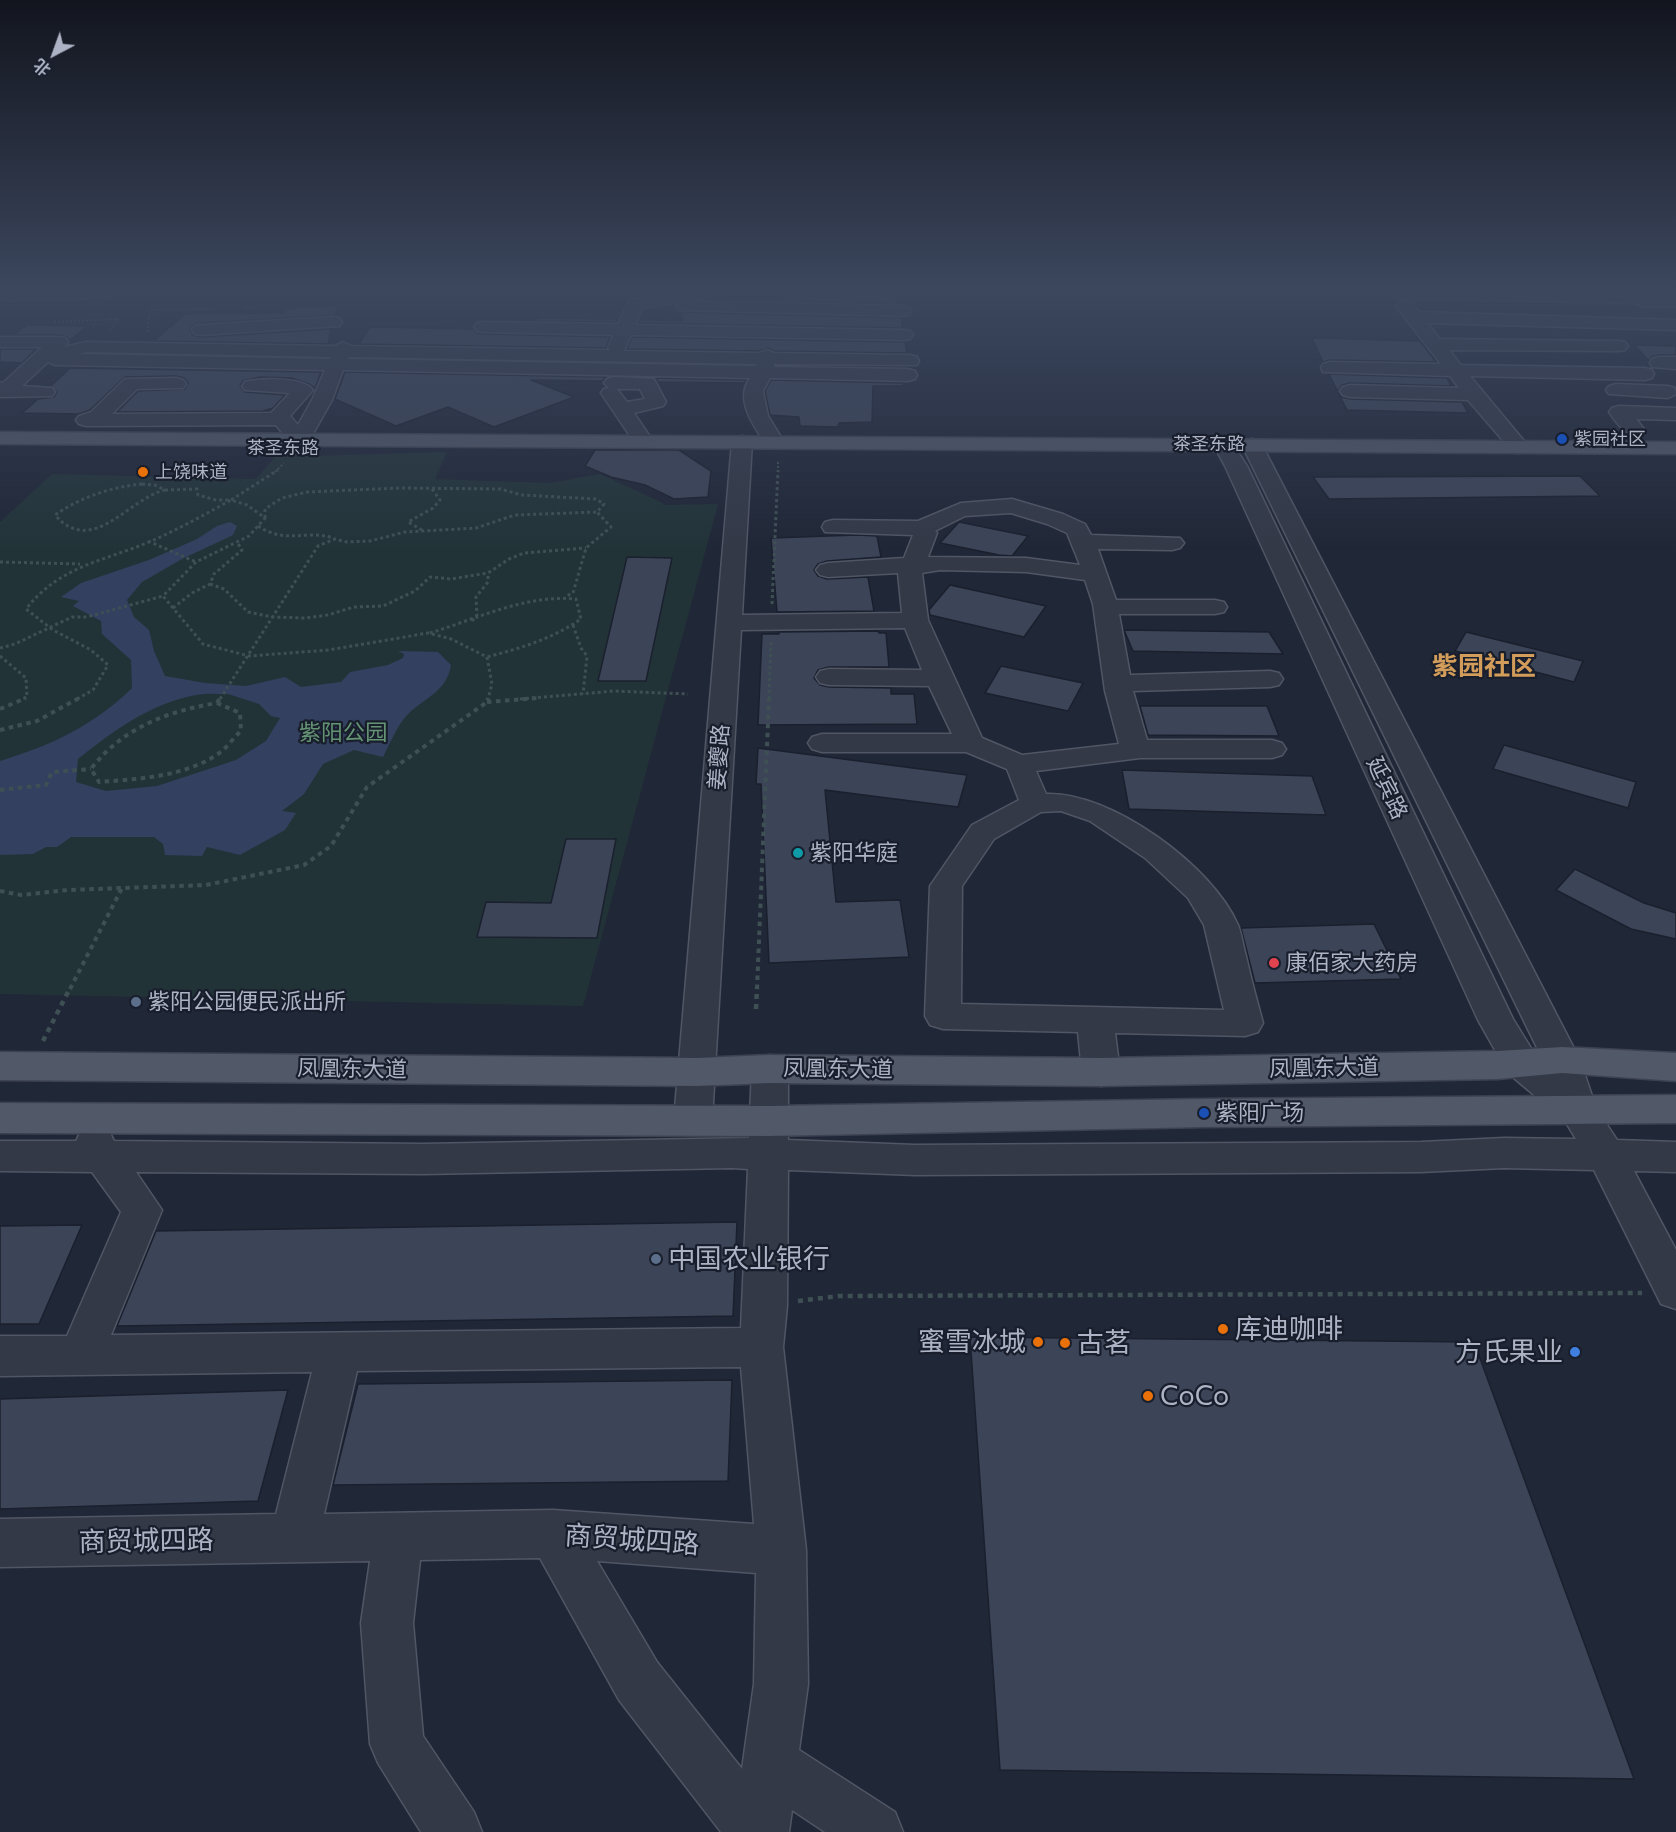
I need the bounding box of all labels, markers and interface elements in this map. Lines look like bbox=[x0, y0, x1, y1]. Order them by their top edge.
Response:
north arrow bbox=[24, 24, 84, 84]
text: 北 bbox=[30, 56, 54, 80]
place label: 紫园社区 bbox=[1574, 428, 1646, 450]
marker: 紫园社区 bbox=[1555, 432, 1569, 446]
street label: 茶圣东路 bbox=[1173, 433, 1245, 455]
street label: 茶圣东路 bbox=[247, 437, 319, 459]
place label: 上饶味道 bbox=[155, 461, 227, 483]
marker: 上饶味道 bbox=[136, 465, 150, 479]
district label: 紫园社区 bbox=[1432, 650, 1536, 682]
park label: 紫阳公园 bbox=[299, 720, 387, 746]
street label: 姜夔路 bbox=[704, 723, 734, 791]
street label: 延宾路 bbox=[1361, 753, 1413, 823]
place label: 紫阳华庭 bbox=[810, 840, 898, 866]
marker: 紫阳华庭 bbox=[791, 846, 805, 860]
place label: 康佰家大药房 bbox=[1286, 950, 1418, 976]
marker: 康佰家大药房 bbox=[1267, 956, 1281, 970]
place label: 紫阳公园便民派出所 bbox=[148, 989, 346, 1015]
marker: 紫阳公园便民派出所 bbox=[129, 995, 143, 1009]
street label: 凤凰东大道 bbox=[1269, 1054, 1379, 1082]
street label: 凤凰东大道 bbox=[297, 1055, 407, 1083]
street label: 凤凰东大道 bbox=[783, 1055, 893, 1083]
place label: 紫阳广场 bbox=[1216, 1100, 1304, 1126]
marker: 紫阳广场 bbox=[1197, 1106, 1211, 1120]
place label: 中国农业银行 bbox=[668, 1243, 830, 1275]
marker: 中国农业银行 bbox=[649, 1252, 663, 1266]
place label: 库迪咖啡 bbox=[1235, 1313, 1343, 1345]
marker: 库迪咖啡 bbox=[1216, 1322, 1230, 1336]
place label: 蜜雪冰城 bbox=[918, 1326, 1026, 1358]
place label: 古茗 bbox=[1077, 1327, 1131, 1359]
marker: 蜜雪冰城 bbox=[1031, 1335, 1045, 1349]
marker: 古茗 bbox=[1058, 1336, 1072, 1350]
place label: 方氏果业 bbox=[1455, 1336, 1563, 1368]
marker: 方氏果业 bbox=[1568, 1345, 1582, 1359]
place label: CoCo bbox=[1160, 1380, 1229, 1412]
marker: CoCo bbox=[1141, 1389, 1155, 1403]
street label: 商贸城四路 bbox=[564, 1519, 700, 1561]
street label: 商贸城四路 bbox=[78, 1524, 214, 1558]

